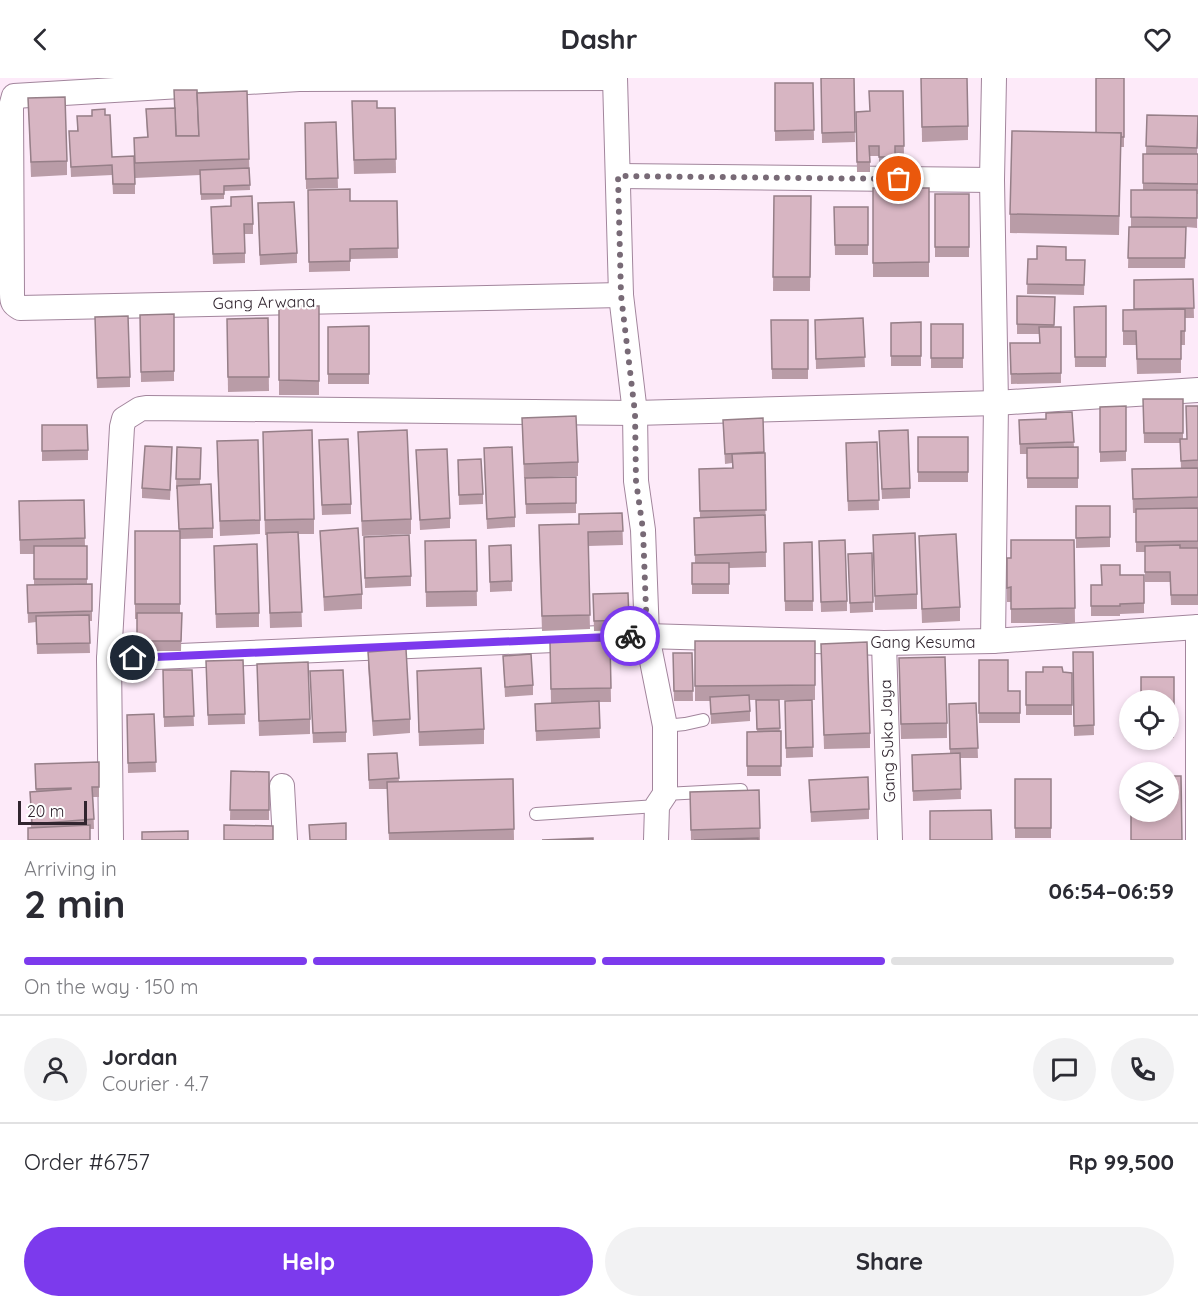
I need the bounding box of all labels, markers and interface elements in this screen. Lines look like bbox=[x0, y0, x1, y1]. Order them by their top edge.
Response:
text: Dashr bbox=[561, 22, 637, 56]
icon: back bbox=[24, 23, 57, 56]
icon: heart bbox=[1141, 23, 1174, 56]
pin bbox=[873, 153, 924, 204]
icon: bag bbox=[882, 162, 915, 195]
street label: Gang Arwana bbox=[212, 291, 316, 313]
courier bbox=[600, 606, 660, 666]
icon: bike bbox=[614, 620, 647, 653]
pin bbox=[107, 632, 158, 683]
street label: Gang Kesuma bbox=[870, 632, 976, 652]
icon: home bbox=[116, 641, 149, 674]
street label: Gang Suka Jaya bbox=[875, 679, 899, 803]
map controls bbox=[1119, 690, 1179, 822]
button: locate bbox=[1119, 690, 1179, 750]
button: layers bbox=[1119, 762, 1179, 822]
scale bar bbox=[18, 798, 87, 826]
text: 20 m bbox=[27, 801, 64, 821]
text: Arriving in bbox=[24, 856, 117, 881]
text: 06:54–06:59 bbox=[1049, 877, 1174, 905]
text: 2 min bbox=[24, 879, 126, 928]
text: On the way · 150 m bbox=[24, 974, 199, 999]
button: person bbox=[24, 1038, 87, 1101]
button: chat bbox=[1033, 1038, 1096, 1101]
button: phone bbox=[1111, 1038, 1174, 1101]
text: Jordan bbox=[102, 1043, 178, 1071]
text: Courier · 4.7 bbox=[102, 1071, 209, 1096]
text: Order #6757 bbox=[24, 1148, 150, 1176]
text: Rp 99,500 bbox=[1069, 1148, 1174, 1176]
button: Help bbox=[24, 1227, 593, 1296]
button: Share bbox=[605, 1227, 1174, 1296]

